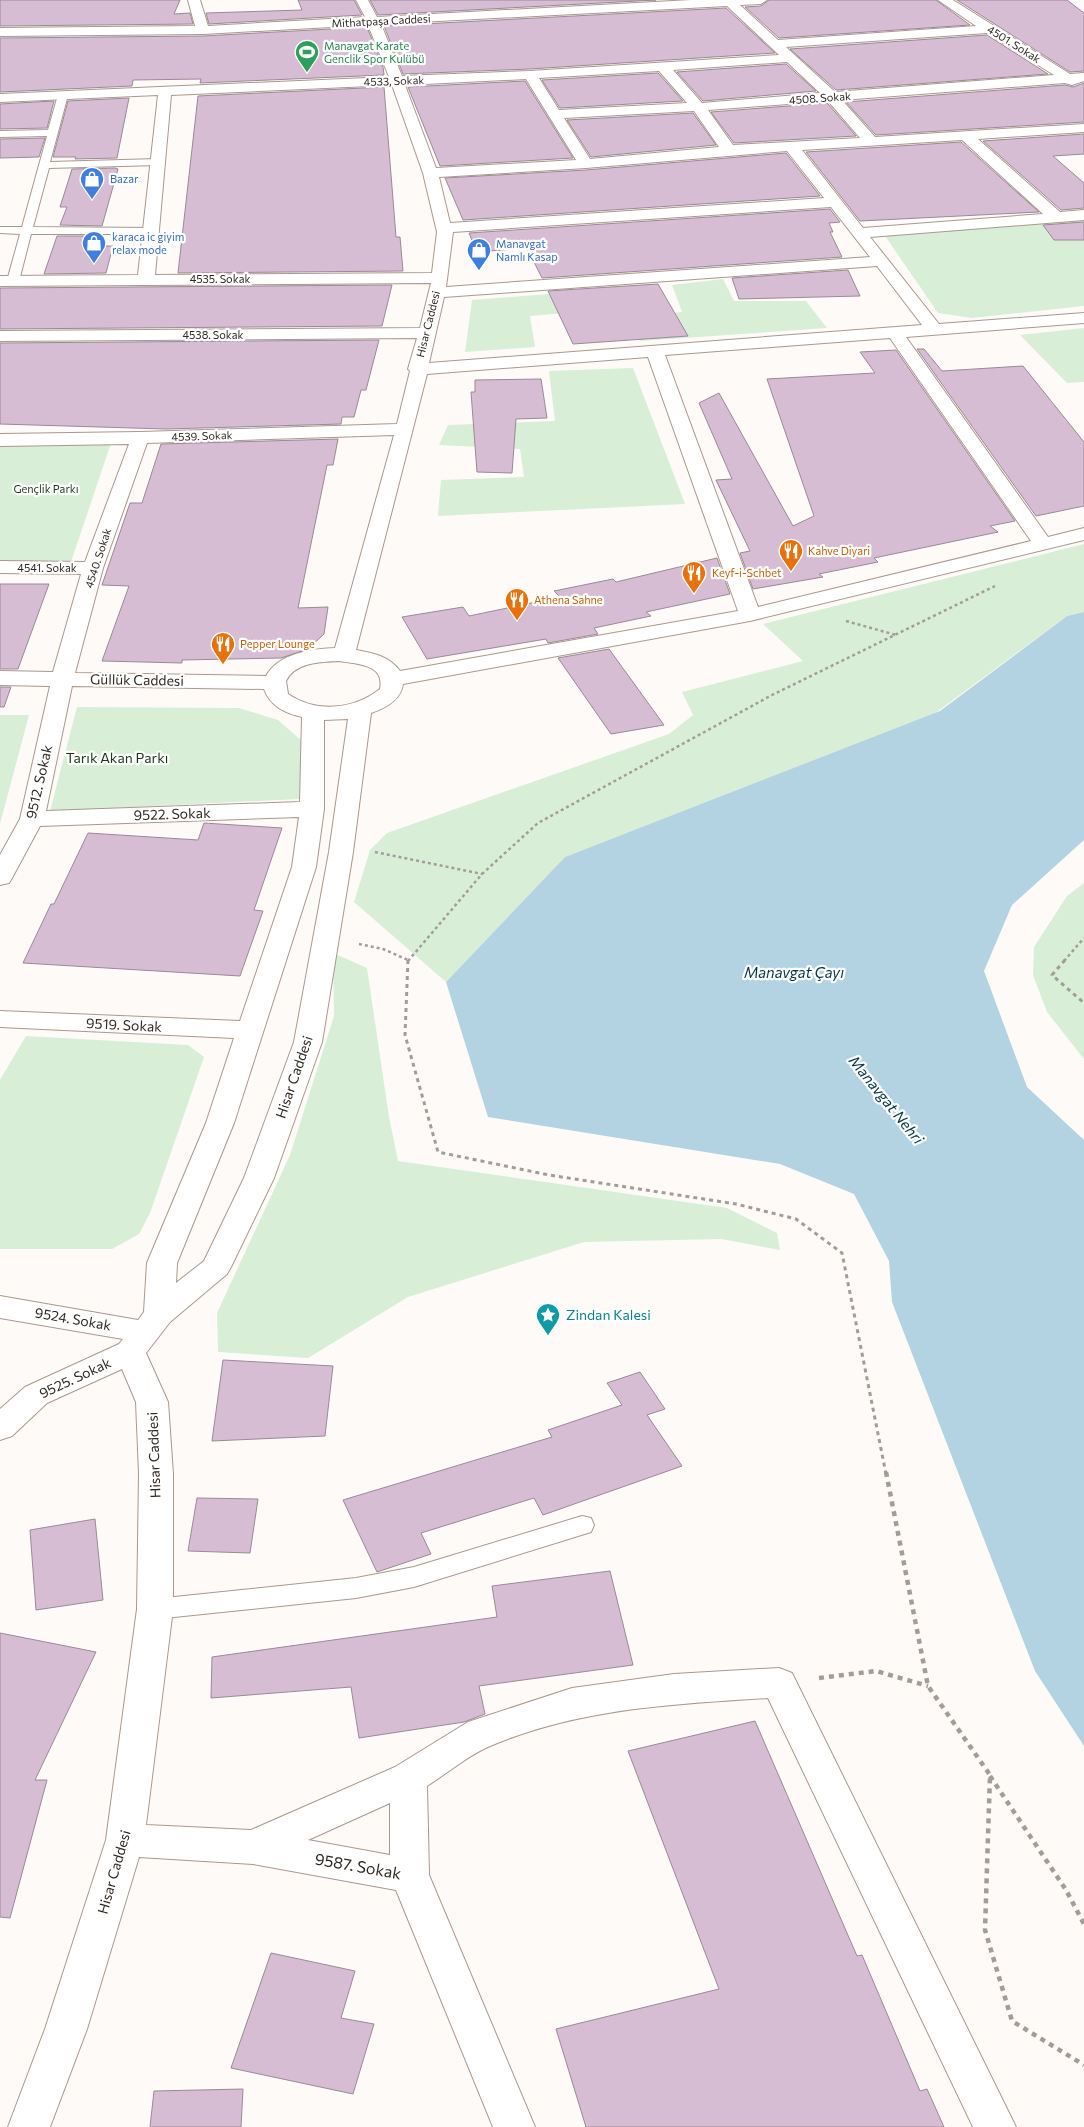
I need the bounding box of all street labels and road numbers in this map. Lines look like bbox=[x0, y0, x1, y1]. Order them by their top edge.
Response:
street label: Mithatpaşa Caddesi bbox=[331, 11, 431, 30]
street label: 4501. Sokak bbox=[985, 22, 1043, 65]
street label: 4533, Sokak bbox=[363, 73, 425, 88]
street label: 4508. Sokak bbox=[789, 89, 851, 106]
street label: 4535. Sokak bbox=[190, 272, 250, 285]
street label: Hisar Caddesi bbox=[413, 289, 442, 358]
street label: 4538. Sokak bbox=[182, 328, 244, 341]
street label: 4539. Sokak bbox=[171, 428, 233, 443]
street label: 4540. Sokak bbox=[82, 526, 113, 589]
street label: 4541. Sokak bbox=[17, 561, 77, 574]
street label: Güllük Caddesi bbox=[90, 670, 184, 689]
street label: 9512. Sokak bbox=[22, 743, 55, 821]
street label: 9522. Sokak bbox=[133, 804, 211, 823]
street label: 9519. Sokak bbox=[86, 1014, 163, 1035]
street label: Hisar Caddesi bbox=[271, 1033, 316, 1120]
street label: 9524. Sokak bbox=[33, 1303, 113, 1334]
street label: 9525. Sokak bbox=[36, 1353, 114, 1402]
street label: Hisar Caddesi bbox=[143, 1411, 164, 1499]
street label: Hisar Caddesi bbox=[93, 1828, 134, 1916]
street label: 9587. Sokak bbox=[313, 1849, 403, 1883]

